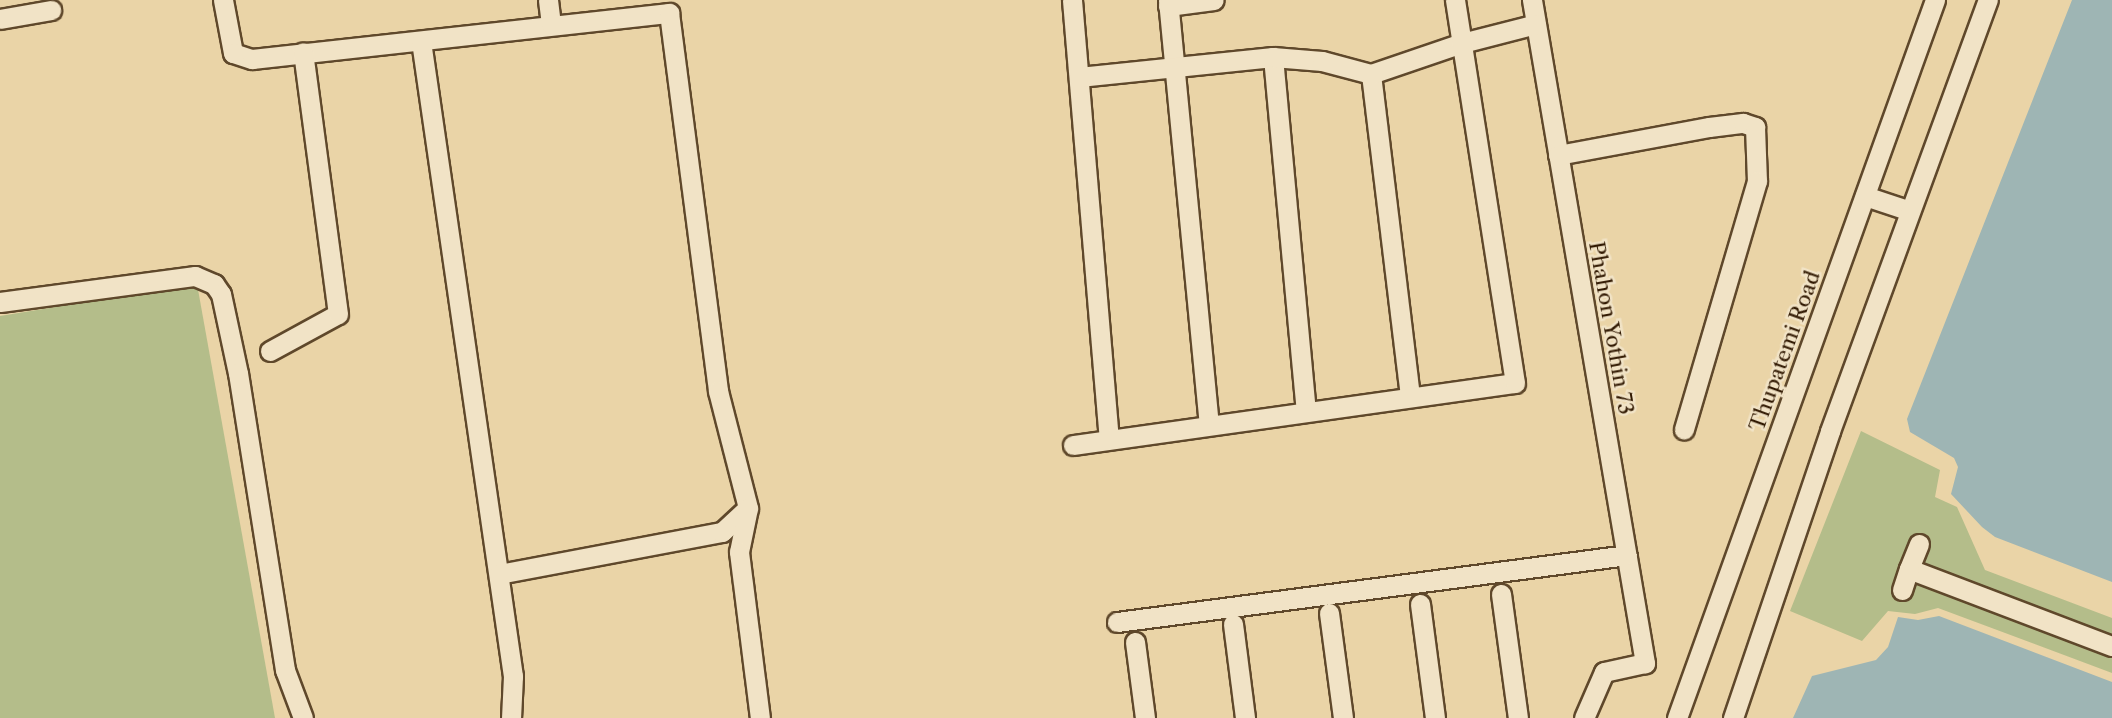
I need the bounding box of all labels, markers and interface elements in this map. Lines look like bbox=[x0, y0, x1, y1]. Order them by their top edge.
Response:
street label: Phahon Yothin 73 bbox=[1583, 239, 1639, 417]
street label: Thupatemi Road bbox=[1744, 268, 1826, 434]

